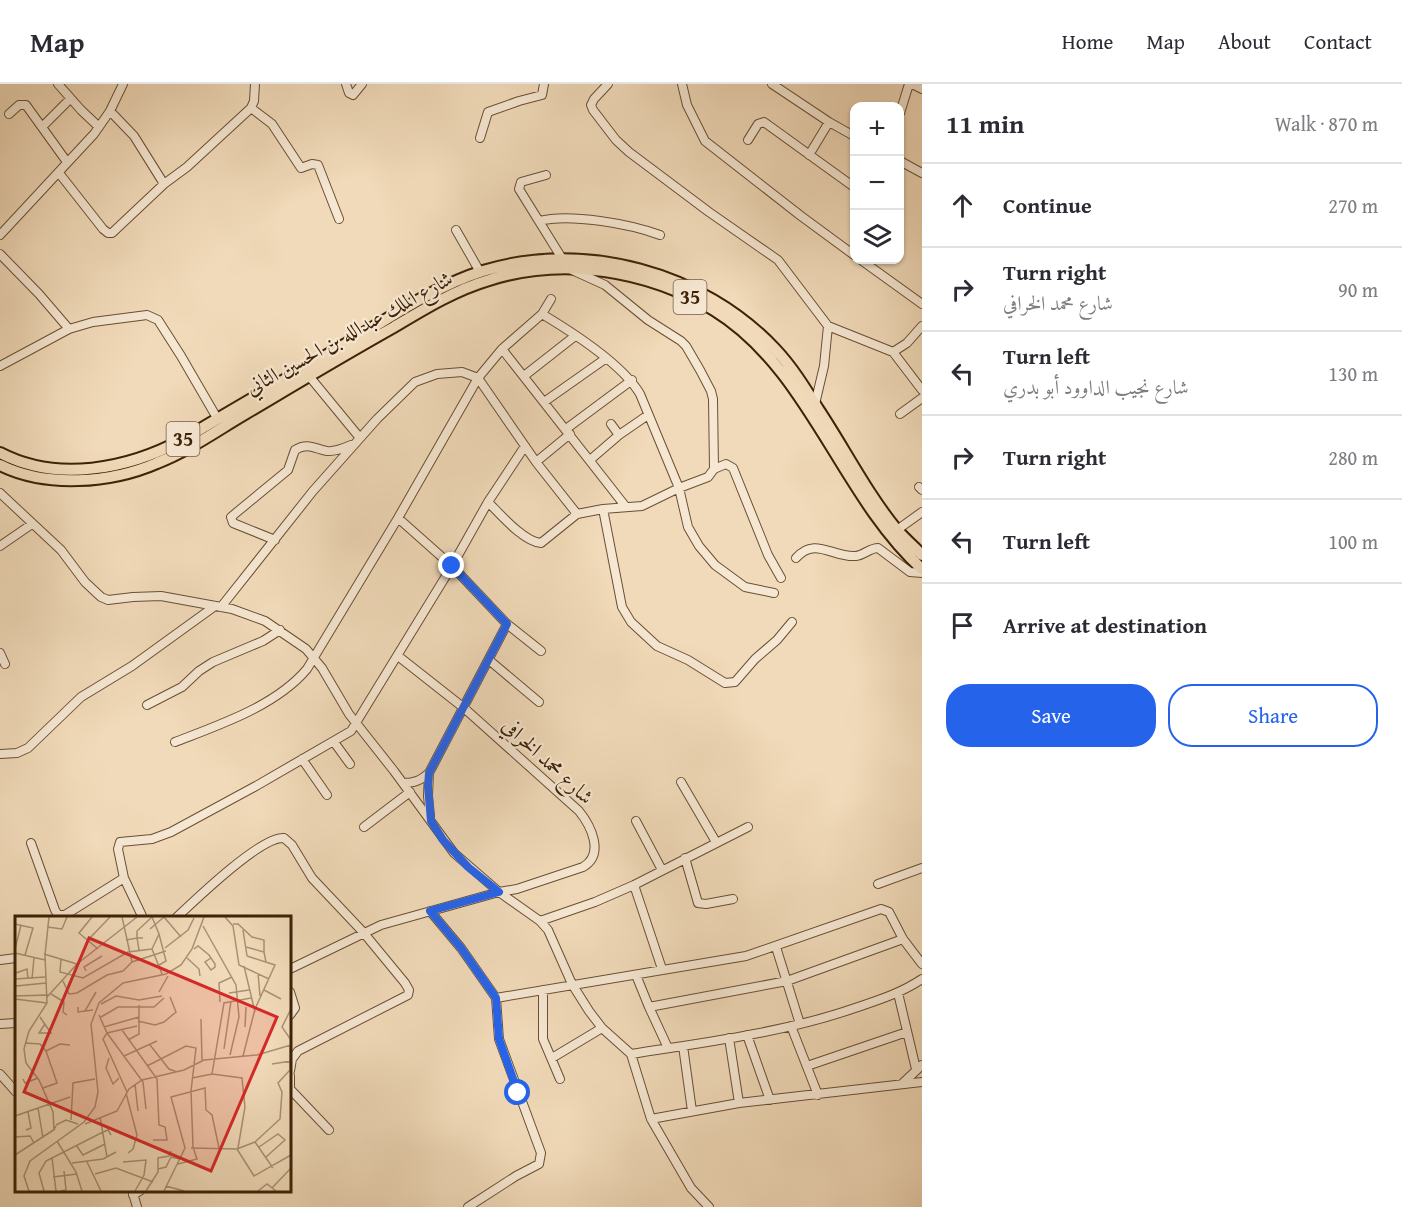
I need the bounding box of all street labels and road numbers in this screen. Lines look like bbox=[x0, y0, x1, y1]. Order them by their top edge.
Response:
street label: شارع الملك عبدالله بن الحسين الثاني bbox=[239, 263, 460, 405]
road number: 35 bbox=[674, 280, 706, 314]
road number: 35 bbox=[166, 422, 200, 456]
street label: شارع محمد الخرافي bbox=[493, 710, 601, 814]

